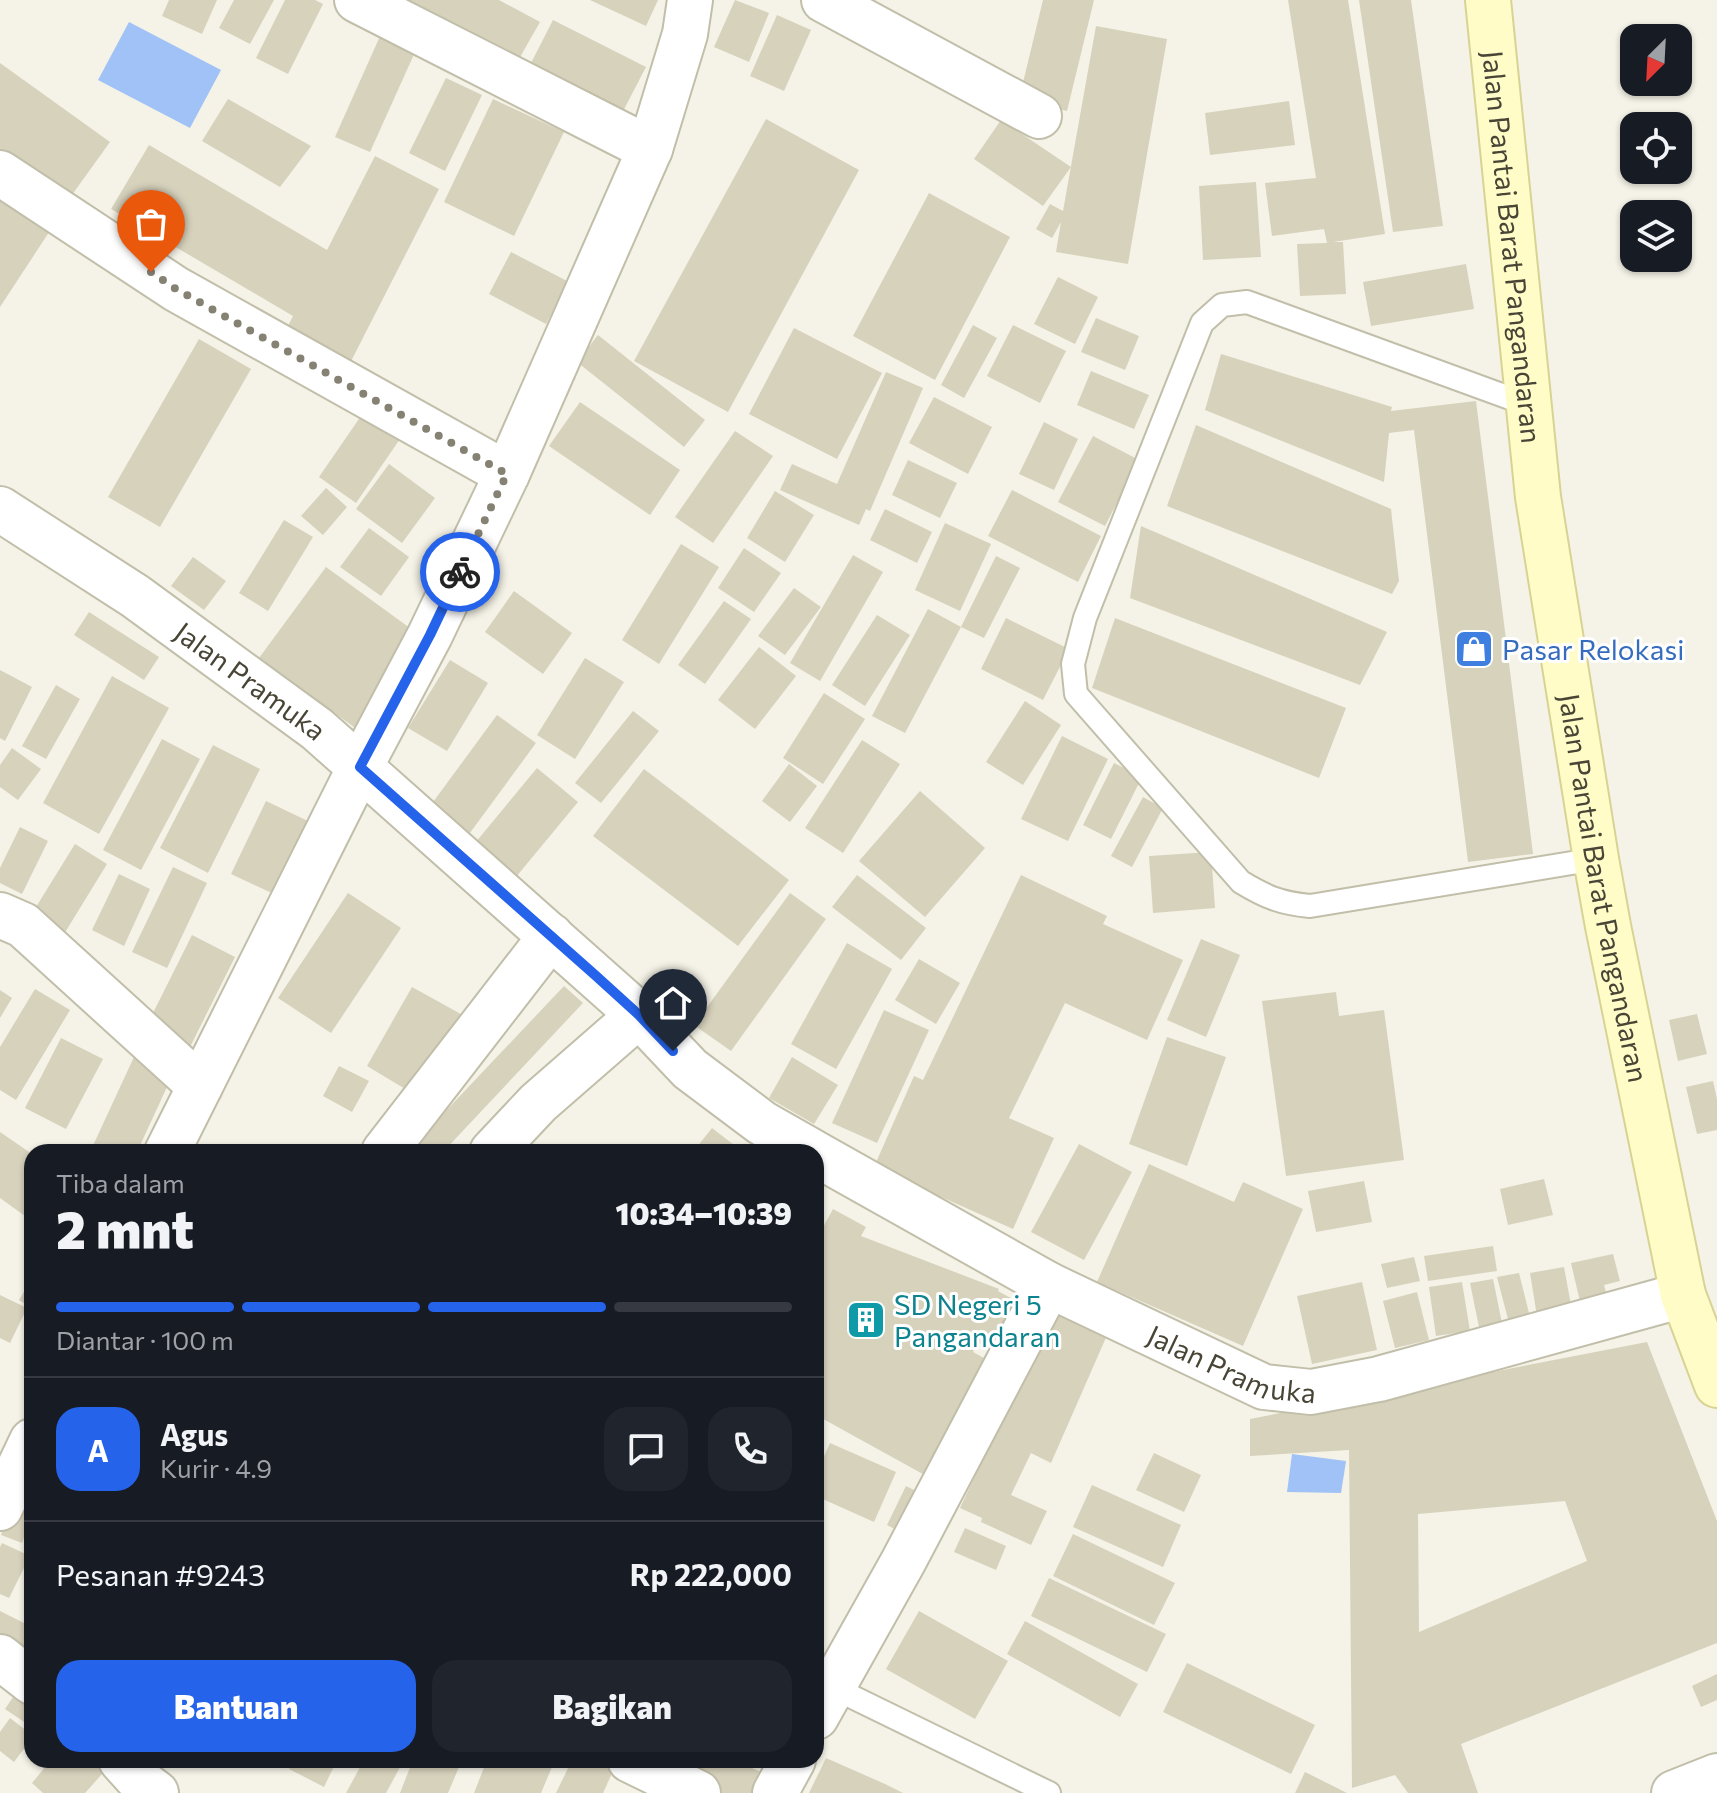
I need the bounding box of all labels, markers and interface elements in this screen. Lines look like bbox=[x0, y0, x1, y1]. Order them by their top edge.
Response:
north arrow bbox=[1620, 24, 1692, 96]
map controls bbox=[1620, 24, 1692, 272]
street label: Jalan Pantai Barat Pangandaran bbox=[1476, 49, 1549, 445]
button: locate bbox=[1620, 112, 1692, 184]
pin bbox=[117, 190, 185, 272]
button: layers bbox=[1620, 200, 1692, 272]
icon: bag bbox=[129, 202, 173, 246]
courier bbox=[420, 532, 500, 612]
icon: bike bbox=[438, 550, 482, 594]
street label: Jalan Pramuka bbox=[168, 614, 334, 747]
shop icon: Pasar Relokasi bbox=[1453, 628, 1495, 670]
place label: Pasar Relokasi bbox=[1502, 632, 1684, 666]
street label: Jalan Pantai Barat Pangandaran bbox=[1553, 691, 1656, 1085]
pin bbox=[639, 969, 707, 1051]
icon: home bbox=[651, 981, 695, 1025]
text: Tiba dalam bbox=[56, 1167, 185, 1198]
text: 10:34–10:39 bbox=[615, 1194, 792, 1231]
text: 2 mnt bbox=[56, 1196, 194, 1260]
place label: SD Negeri 5 Pangandaran bbox=[894, 1287, 1060, 1353]
building icon: SD Negeri 5 Pangandaran bbox=[845, 1299, 887, 1341]
street label: Jalan Pramuka bbox=[1142, 1317, 1318, 1409]
text: Diantar · 100 m bbox=[56, 1324, 234, 1355]
button: chat bbox=[604, 1407, 688, 1491]
button: phone bbox=[708, 1407, 792, 1491]
text: Agus bbox=[160, 1415, 228, 1452]
text: A bbox=[87, 1431, 109, 1468]
text: Kurir · 4.9 bbox=[160, 1452, 272, 1483]
text: Pesanan #9243 bbox=[56, 1555, 265, 1592]
text: Rp 222,000 bbox=[630, 1555, 792, 1592]
button: Bantuan bbox=[56, 1660, 416, 1752]
button: Bagikan bbox=[432, 1660, 792, 1752]

